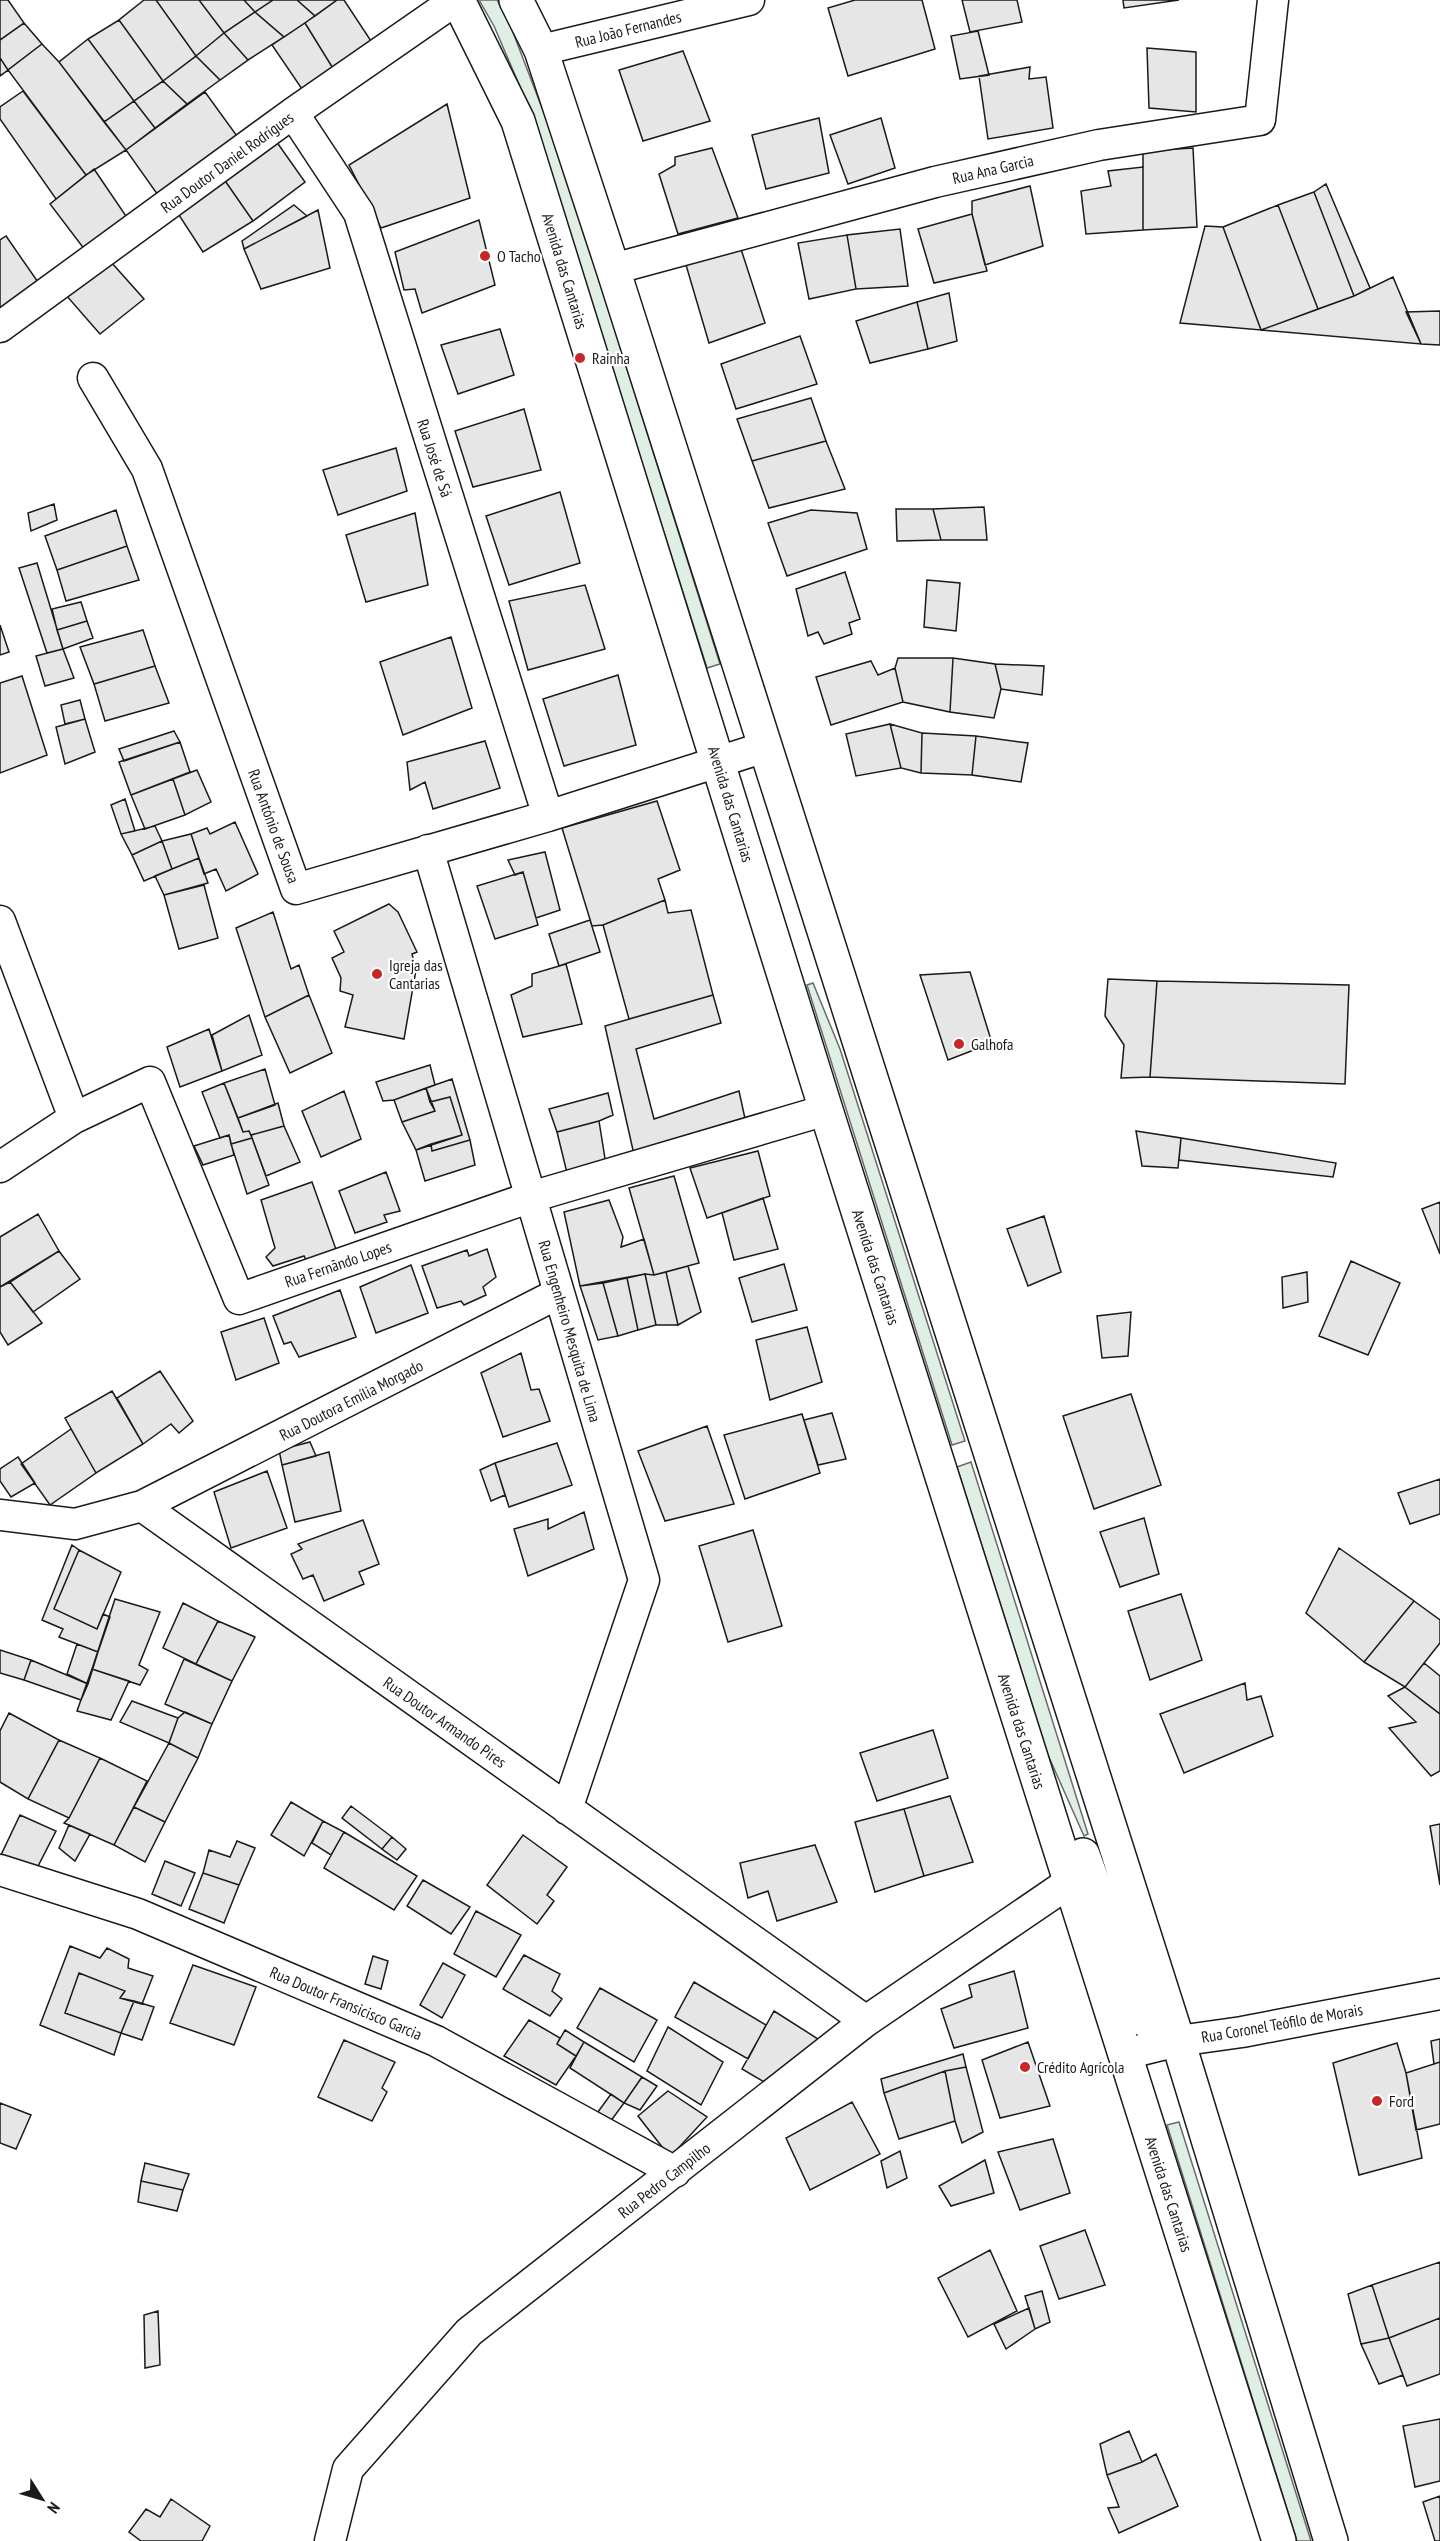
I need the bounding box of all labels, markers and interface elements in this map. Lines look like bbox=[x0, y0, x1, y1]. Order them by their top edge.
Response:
street label: Rua João Fernandes bbox=[573, 6, 683, 52]
street label: Rua Doutor Daniel Rodrígues bbox=[157, 107, 297, 217]
street label: Rua Ana Garcia bbox=[951, 150, 1035, 188]
street label: Avenida das Cantarias bbox=[538, 211, 592, 331]
place label: O Tacho bbox=[497, 246, 541, 266]
marker: O Tacho bbox=[478, 249, 492, 263]
place label: Rainha bbox=[592, 348, 630, 368]
marker: Rainha bbox=[573, 351, 587, 365]
street label: Rua José de Sá bbox=[413, 416, 457, 500]
street label: Avenida das Cantarias bbox=[704, 744, 758, 864]
street label: Rua António de Sousa bbox=[244, 766, 304, 886]
place label: Igreja das Cantarias bbox=[389, 955, 443, 993]
marker: Igreja das Cantarias bbox=[370, 967, 384, 981]
place label: Galhofa bbox=[971, 1034, 1013, 1054]
marker: Galhofa bbox=[952, 1037, 966, 1051]
street label: Avenida das Cantarias bbox=[848, 1207, 904, 1327]
street label: Rua Fernãndo Lopes bbox=[282, 1236, 394, 1292]
street label: Rua Engenheiro Mesquita de Lima bbox=[534, 1238, 606, 1424]
street label: Rua Doutora Emília Morgado bbox=[276, 1355, 426, 1445]
street label: Avenida das Cantarias bbox=[994, 1671, 1050, 1791]
street label: Rua Doutor Armando Pires bbox=[380, 1672, 510, 1772]
street label: Rua Doutor Fransicisco Garcia bbox=[267, 1962, 425, 2044]
street label: Rua Coronel Teófilo de Morais bbox=[1200, 1999, 1364, 2047]
place label: Crédito Agrícola bbox=[1037, 2057, 1124, 2077]
marker: Crédito Agrícola bbox=[1018, 2060, 1032, 2074]
place label: Ford bbox=[1389, 2091, 1414, 2111]
marker: Ford bbox=[1370, 2094, 1384, 2108]
street label: Avenida das Cantarias bbox=[1141, 2134, 1197, 2254]
street label: Rua Pedro Campilho bbox=[614, 2138, 714, 2222]
north arrow bbox=[12, 2469, 72, 2529]
text: N bbox=[43, 2499, 65, 2517]

